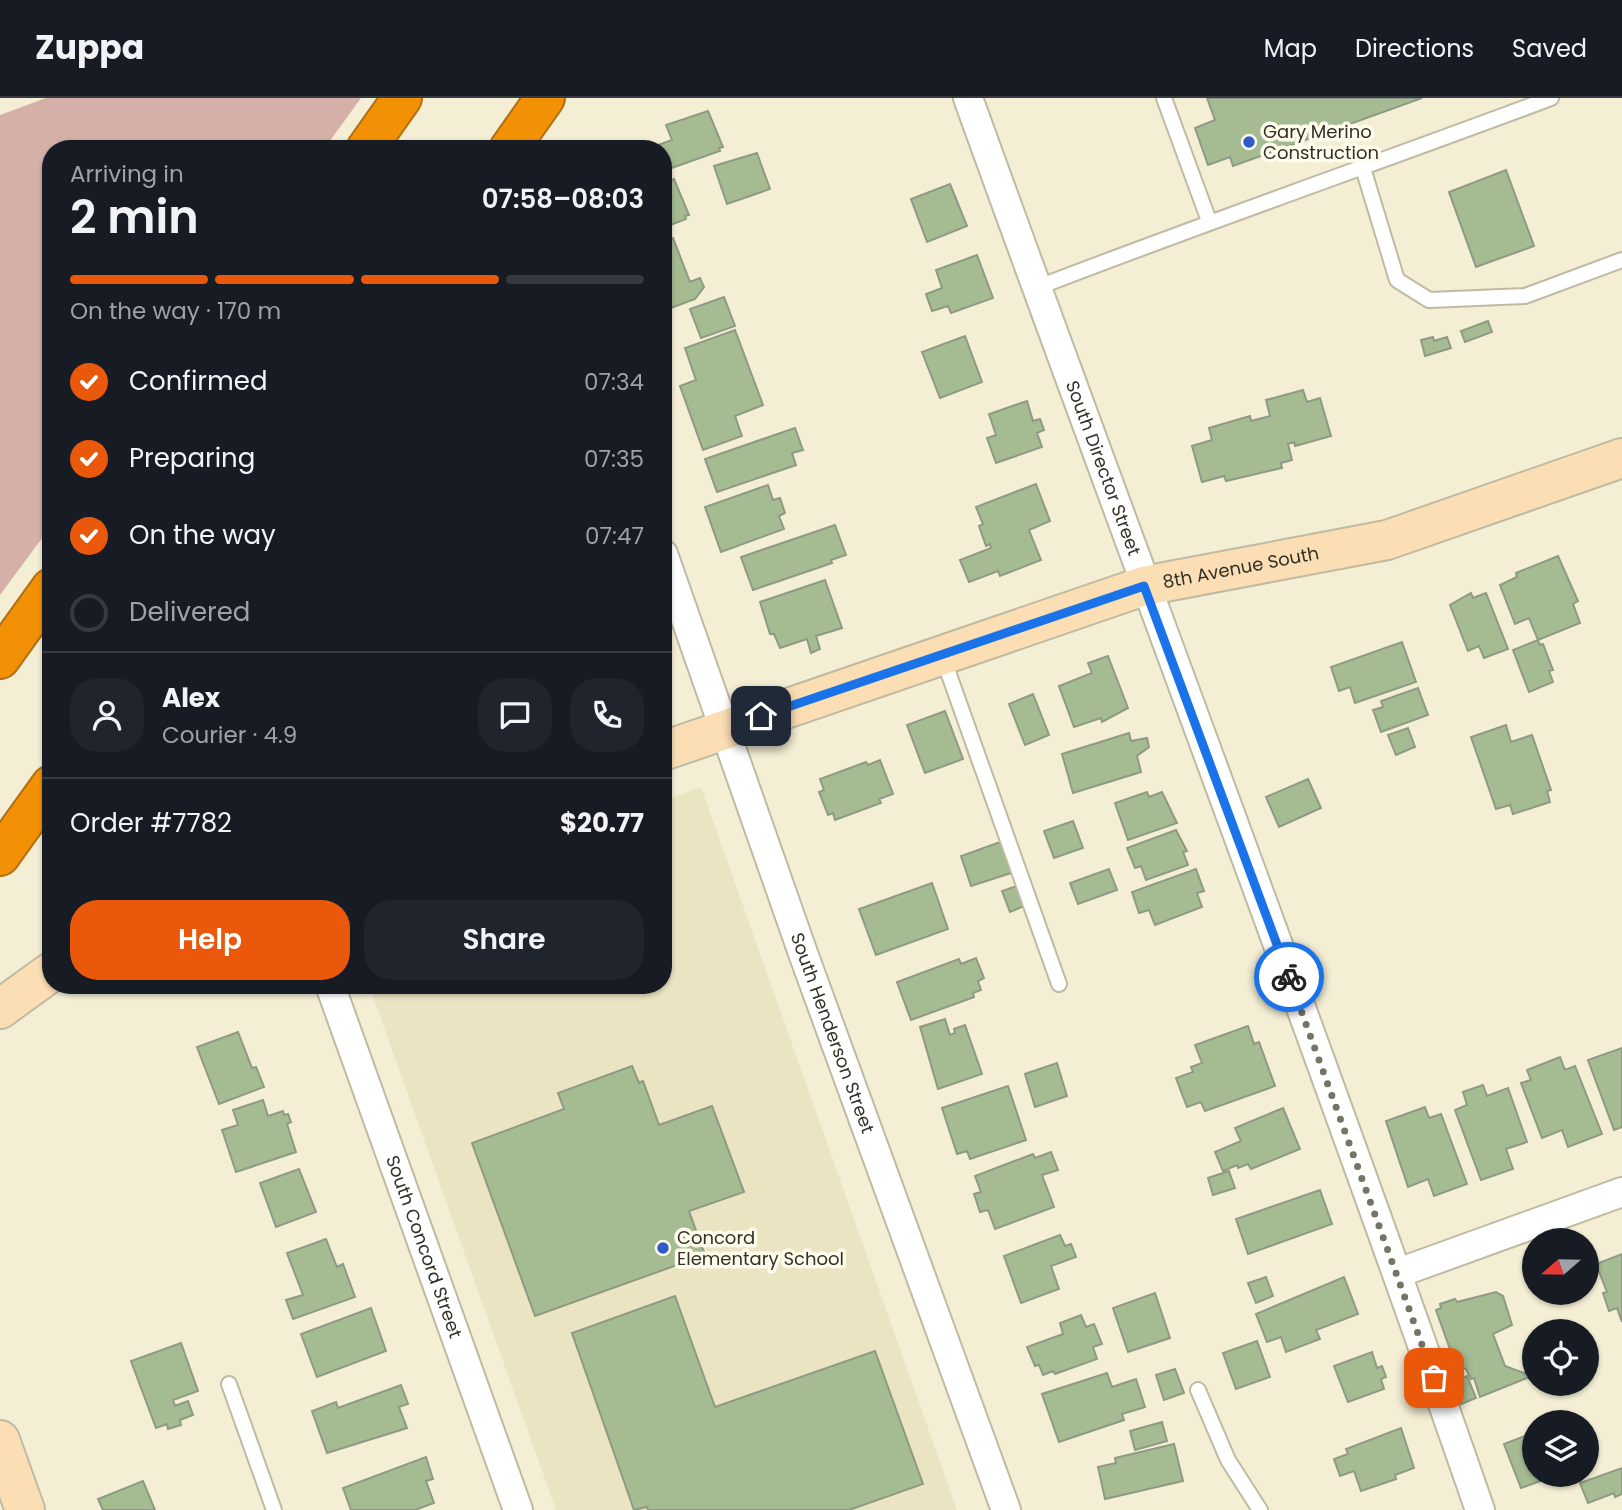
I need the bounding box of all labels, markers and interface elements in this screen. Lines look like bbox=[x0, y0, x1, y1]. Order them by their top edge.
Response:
text: Zuppa bbox=[35, 24, 144, 71]
text: Map bbox=[1264, 32, 1317, 65]
text: Directions bbox=[1355, 32, 1474, 65]
text: Saved bbox=[1512, 32, 1587, 65]
place label: Gary Merino Construction bbox=[1263, 119, 1379, 165]
marker: Gary Merino Construction bbox=[1241, 134, 1257, 150]
text: Arriving in bbox=[70, 158, 184, 190]
text: 07:58–08:03 bbox=[482, 181, 644, 217]
text: 2 min bbox=[70, 185, 199, 249]
text: On the way · 170 m bbox=[70, 295, 281, 327]
icon: check bbox=[70, 363, 108, 401]
text: Confirmed bbox=[129, 363, 267, 399]
text: 07:34 bbox=[584, 366, 644, 398]
street label: South Director Street bbox=[1060, 377, 1147, 559]
icon: check bbox=[70, 440, 108, 478]
text: Preparing bbox=[129, 440, 255, 476]
text: 07:35 bbox=[584, 443, 644, 475]
icon: check bbox=[70, 517, 108, 555]
text: On the way bbox=[129, 517, 276, 553]
text: 07:47 bbox=[585, 520, 644, 552]
street label: 8th Avenue South bbox=[1160, 540, 1321, 594]
text: Delivered bbox=[129, 594, 250, 630]
button: person bbox=[70, 678, 144, 752]
button: chat bbox=[478, 678, 552, 752]
button: phone bbox=[570, 678, 644, 752]
text: Alex bbox=[162, 680, 220, 716]
pin bbox=[731, 686, 791, 746]
icon: home bbox=[742, 697, 780, 735]
text: Courier · 4.9 bbox=[162, 719, 297, 751]
text: Order #7782 bbox=[70, 805, 232, 841]
text: $20.77 bbox=[560, 805, 644, 841]
button: Help bbox=[70, 900, 350, 980]
button: Share bbox=[364, 900, 644, 980]
street label: South Henderson Street bbox=[785, 929, 881, 1137]
courier bbox=[1254, 942, 1324, 1012]
icon: bike bbox=[1270, 958, 1308, 996]
street label: South Concord Street bbox=[380, 1152, 468, 1341]
place label: Concord Elementary School bbox=[677, 1225, 844, 1271]
north arrow bbox=[1522, 1228, 1600, 1306]
map controls bbox=[1522, 1228, 1599, 1487]
marker: Concord Elementary School bbox=[655, 1240, 671, 1256]
button: locate bbox=[1522, 1319, 1599, 1396]
pin bbox=[1404, 1348, 1464, 1408]
icon: bag bbox=[1415, 1359, 1453, 1397]
button: layers bbox=[1522, 1410, 1599, 1487]

